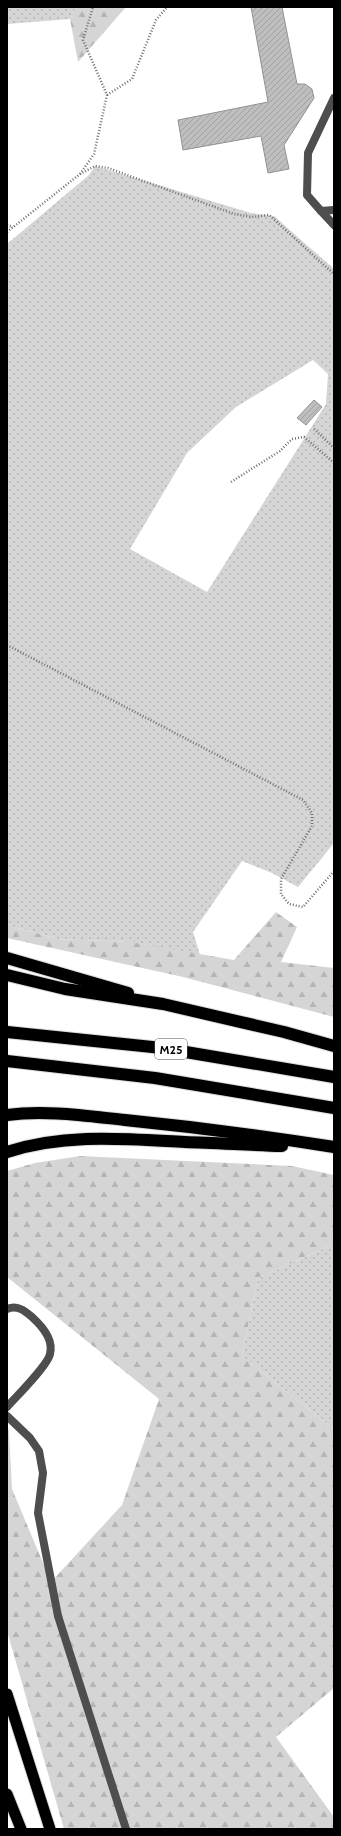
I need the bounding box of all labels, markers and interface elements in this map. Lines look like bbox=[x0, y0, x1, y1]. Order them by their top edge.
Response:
road number: M25 bbox=[155, 1039, 187, 1059]

